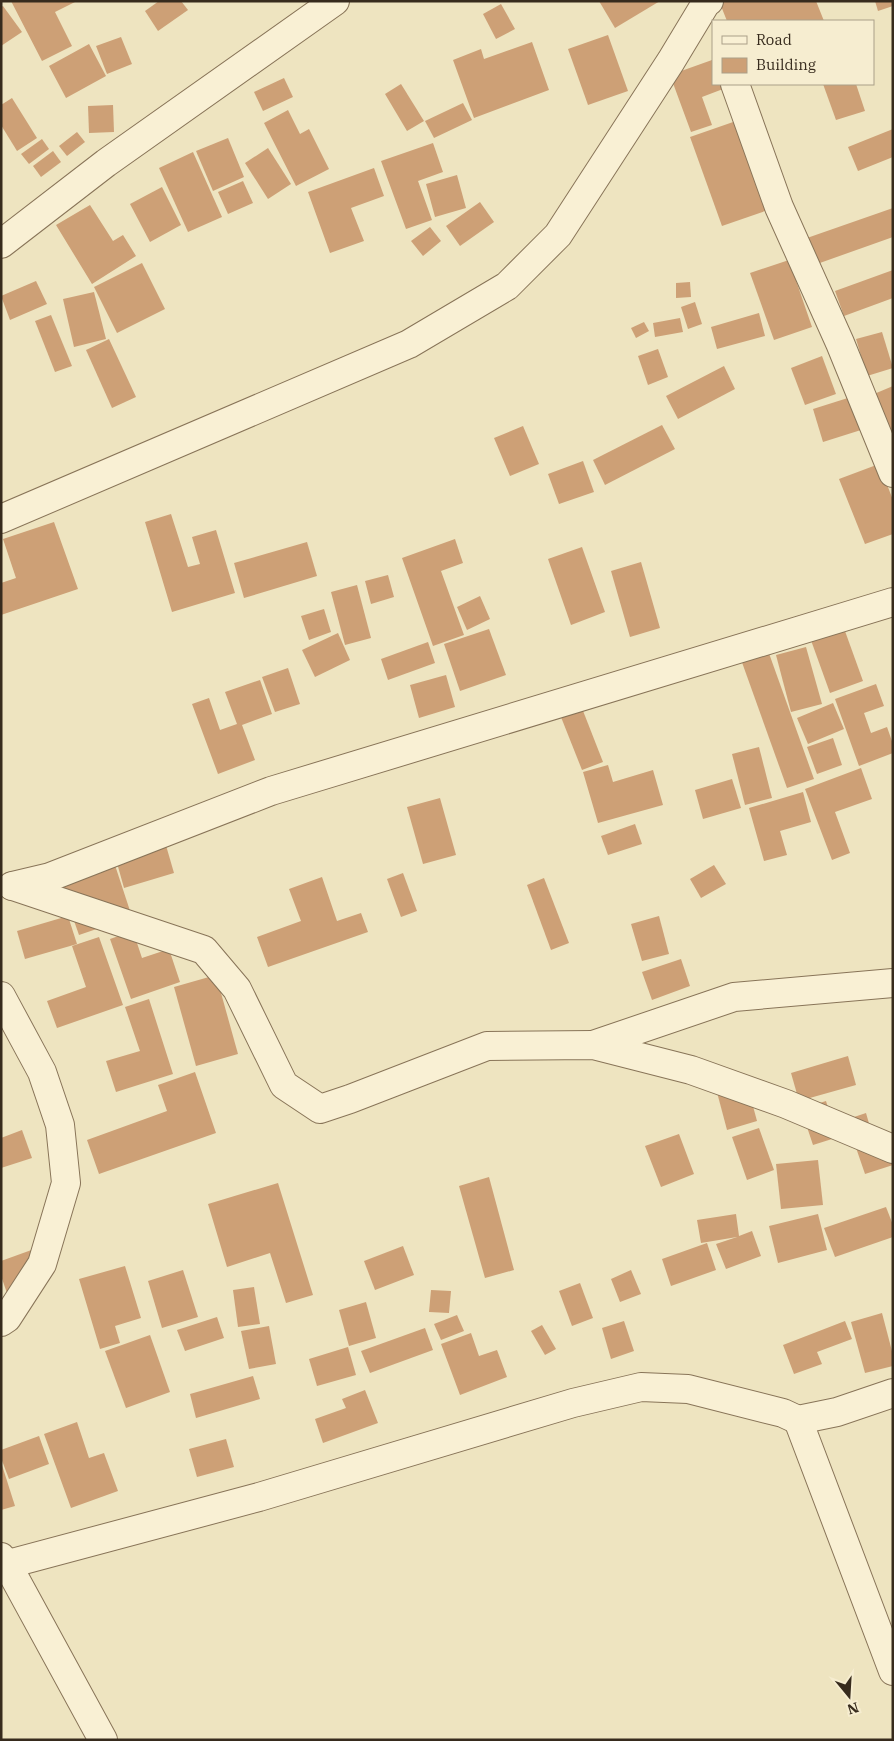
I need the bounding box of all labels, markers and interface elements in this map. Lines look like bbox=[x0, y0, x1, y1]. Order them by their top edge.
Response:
legend bbox=[712, 20, 874, 85]
text: Road bbox=[756, 30, 792, 49]
text: Building bbox=[756, 55, 816, 74]
north arrow bbox=[824, 1671, 874, 1721]
text: N bbox=[845, 1698, 861, 1719]

